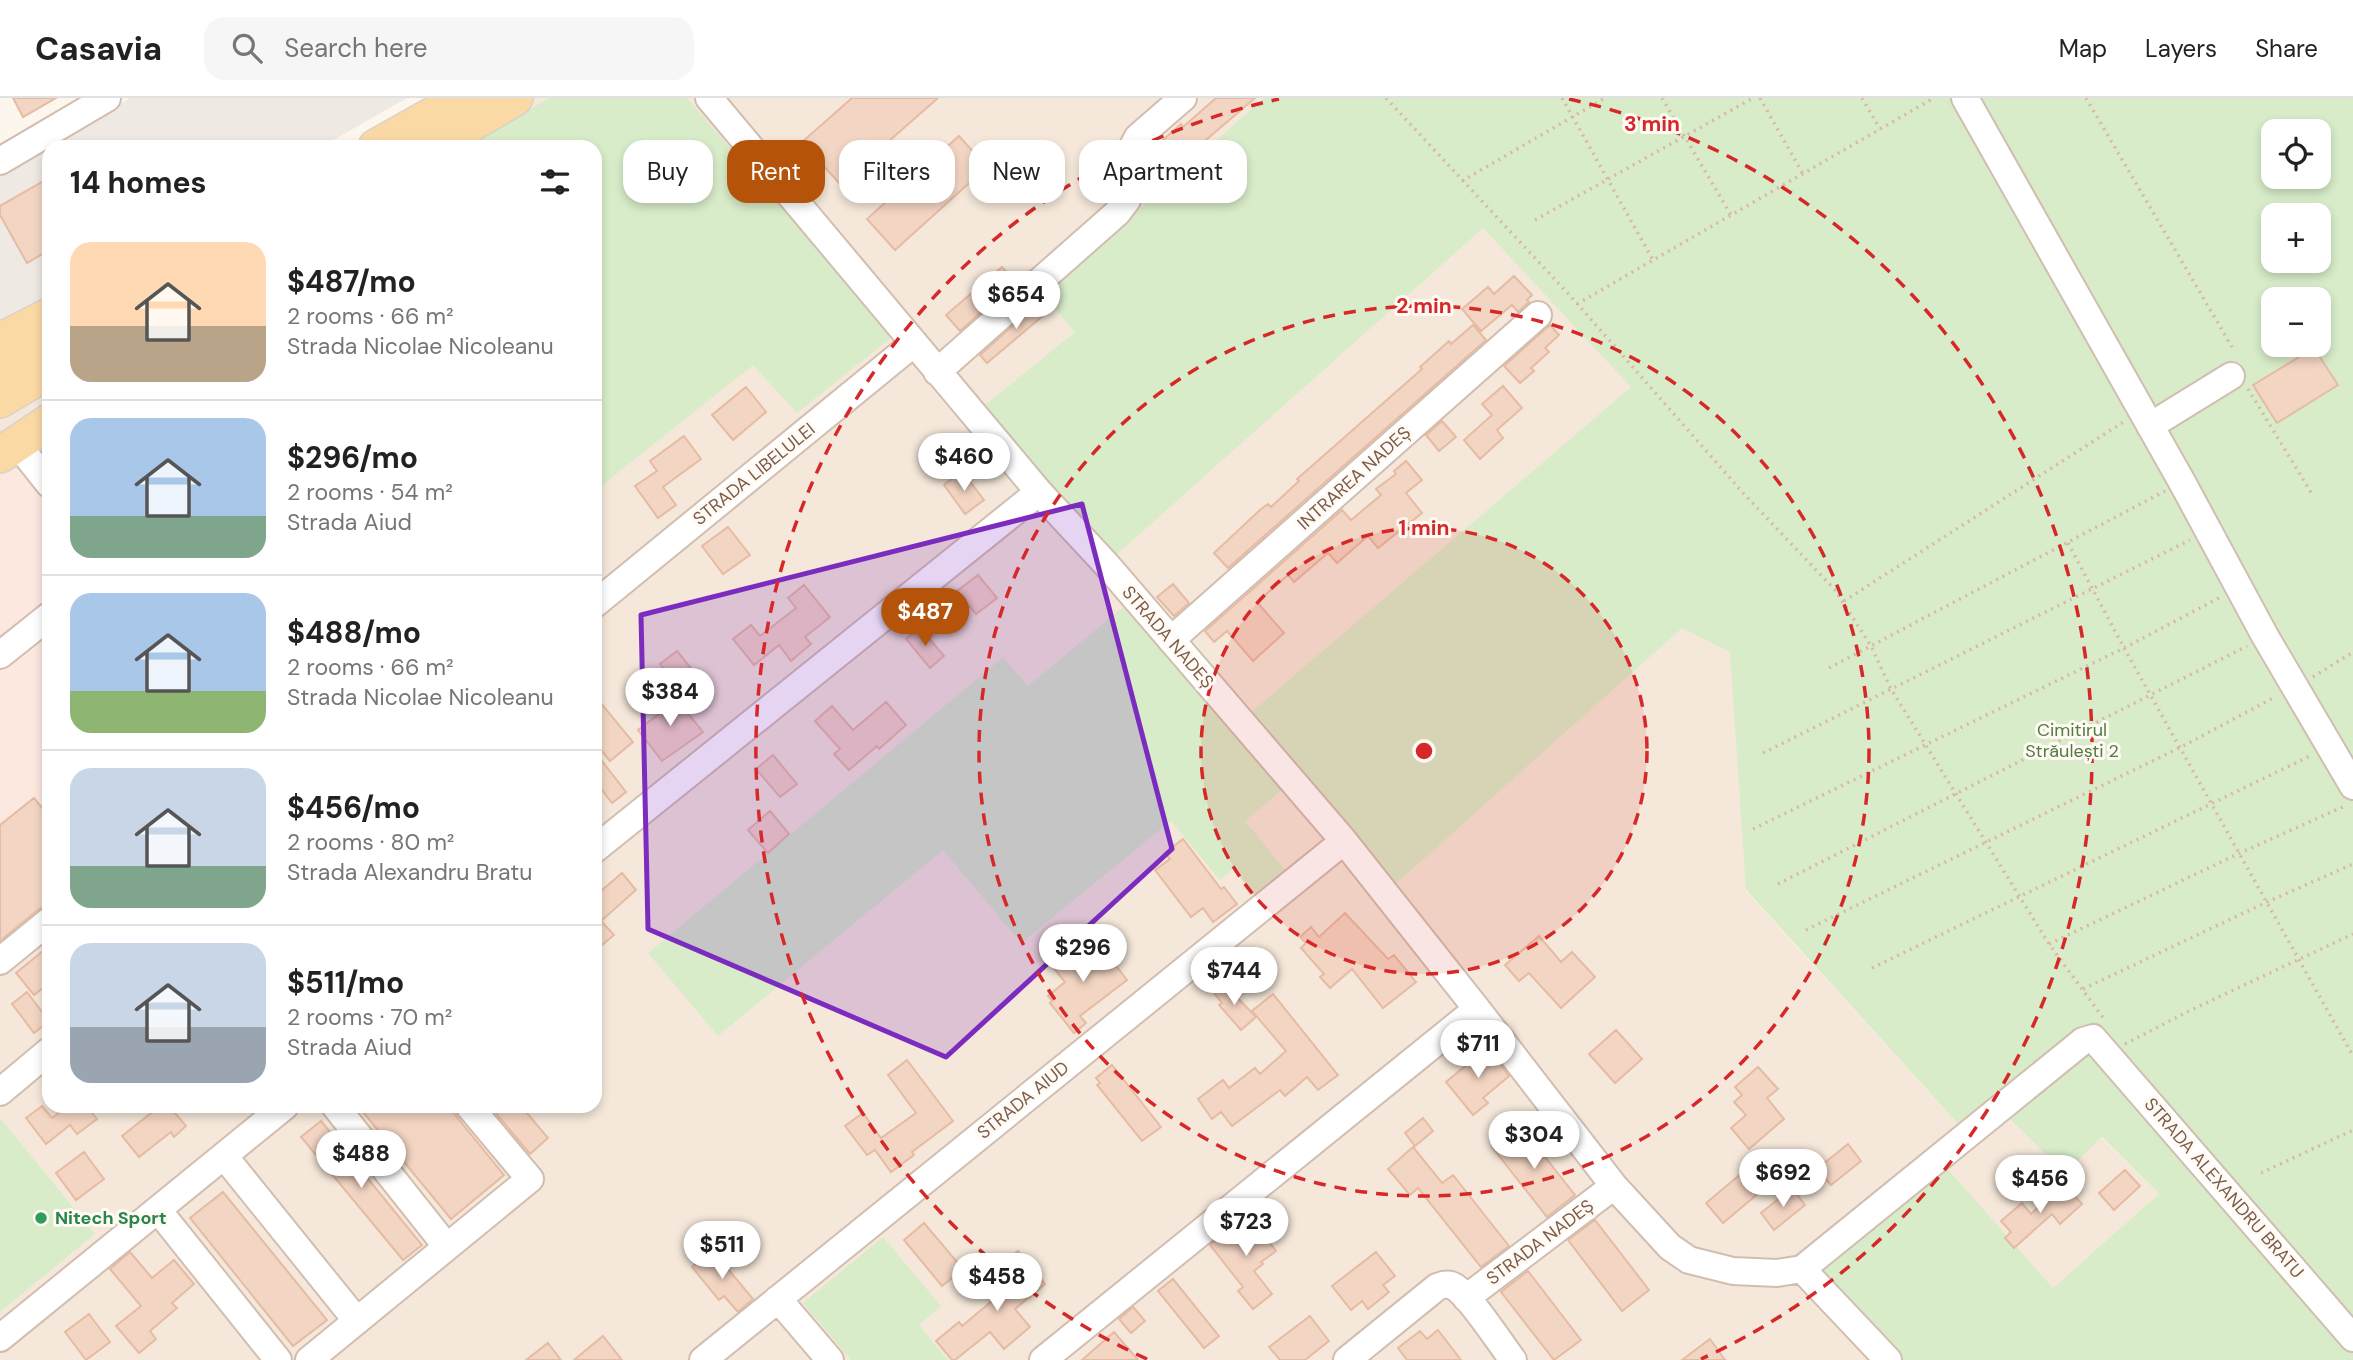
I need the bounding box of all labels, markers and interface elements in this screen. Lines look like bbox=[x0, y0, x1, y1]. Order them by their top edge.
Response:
search box bbox=[204, 17, 694, 80]
text: Casavia bbox=[35, 27, 162, 70]
icon: search bbox=[228, 29, 266, 67]
text: Search here bbox=[284, 31, 428, 65]
text: Map bbox=[2059, 33, 2107, 64]
text: Layers bbox=[2145, 33, 2217, 64]
text: Share bbox=[2255, 33, 2318, 64]
text: 3 min bbox=[1624, 110, 1680, 138]
map controls bbox=[2261, 119, 2331, 357]
button: locate bbox=[2261, 119, 2331, 189]
chip: Buy bbox=[623, 140, 713, 203]
chip: Rent bbox=[727, 140, 825, 203]
chip: Filters bbox=[839, 140, 955, 203]
chip: New bbox=[969, 140, 1065, 203]
chip: Apartment bbox=[1079, 140, 1247, 203]
text: 14 homes bbox=[70, 163, 207, 202]
icon: filters bbox=[536, 163, 574, 201]
button: + bbox=[2261, 203, 2331, 273]
text: $487/mo bbox=[287, 262, 416, 301]
icon: home bbox=[126, 270, 210, 354]
pin: $654 bbox=[975, 272, 1057, 331]
text: $654 bbox=[987, 279, 1045, 309]
button: − bbox=[2261, 287, 2331, 357]
text: 2 min bbox=[1396, 292, 1452, 320]
text: 2 rooms · 66 m² bbox=[287, 301, 454, 331]
text: Strada Nicolae Nicoleanu bbox=[287, 331, 554, 361]
street label: STRADA LIBELULEI bbox=[688, 417, 820, 531]
street label: INTRAREA NADEȘ bbox=[1292, 421, 1416, 535]
pin: $460 bbox=[923, 434, 1005, 493]
text: $296/mo bbox=[287, 438, 418, 477]
text: $460 bbox=[934, 441, 994, 471]
icon: home bbox=[126, 446, 210, 530]
text: 2 rooms · 54 m² bbox=[287, 477, 453, 507]
text: Strada Aiud bbox=[287, 507, 412, 537]
text: 1 min bbox=[1398, 514, 1450, 542]
street label: STRADA NADEȘ bbox=[1117, 581, 1219, 693]
pin: $487 bbox=[884, 588, 966, 648]
text: $487 bbox=[897, 596, 953, 626]
text: $488/mo bbox=[287, 613, 421, 652]
icon: home bbox=[126, 621, 210, 705]
text: 2 rooms · 66 m² bbox=[287, 652, 454, 682]
pin: $384 bbox=[629, 668, 711, 728]
text: $384 bbox=[641, 676, 699, 706]
text: Strada Nicolae Nicoleanu bbox=[287, 682, 554, 712]
park label: Cimitirul Străulești 2 bbox=[2025, 718, 2119, 763]
centre of rings bbox=[1412, 739, 1436, 763]
text: $456/mo bbox=[287, 788, 420, 827]
icon: home bbox=[126, 796, 210, 880]
text: 2 rooms · 80 m² bbox=[287, 827, 454, 857]
text: Strada Alexandru Bratu bbox=[287, 857, 532, 887]
pin: $296 bbox=[1042, 924, 1124, 984]
text: $296 bbox=[1055, 932, 1111, 962]
pin: $744 bbox=[1193, 948, 1275, 1007]
text: $744 bbox=[1207, 955, 1261, 985]
text: $511/mo bbox=[287, 963, 404, 1002]
icon: home bbox=[126, 971, 210, 1055]
text: 2 rooms · 70 m² bbox=[287, 1002, 452, 1032]
pin: $711 bbox=[1437, 1020, 1519, 1080]
text: $711 bbox=[1456, 1028, 1500, 1058]
text: Strada Aiud bbox=[287, 1032, 412, 1062]
street label: STRADA AIUD bbox=[972, 1056, 1074, 1144]
street label: STRADA ALEXANDRU BRATU bbox=[2139, 1093, 2309, 1283]
pin: $304 bbox=[1493, 1112, 1575, 1171]
text: $304 bbox=[1505, 1119, 1563, 1149]
pin: $488 bbox=[320, 1130, 402, 1190]
text: $488 bbox=[332, 1138, 390, 1168]
pin: $692 bbox=[1742, 1150, 1824, 1209]
pin: $456 bbox=[1999, 1156, 2081, 1215]
text: $692 bbox=[1755, 1157, 1811, 1187]
text: $456 bbox=[2011, 1163, 2069, 1193]
street label: STRADA NADEȘ bbox=[1481, 1194, 1599, 1290]
pin: $723 bbox=[1205, 1198, 1287, 1258]
place label: Nitech Sport bbox=[55, 1206, 167, 1230]
text: $723 bbox=[1219, 1206, 1273, 1236]
marker: Nitech Sport bbox=[33, 1210, 49, 1226]
pin: $511 bbox=[681, 1222, 763, 1281]
text: $511 bbox=[700, 1229, 744, 1259]
pin: $458 bbox=[956, 1254, 1038, 1313]
text: $458 bbox=[968, 1261, 1026, 1291]

